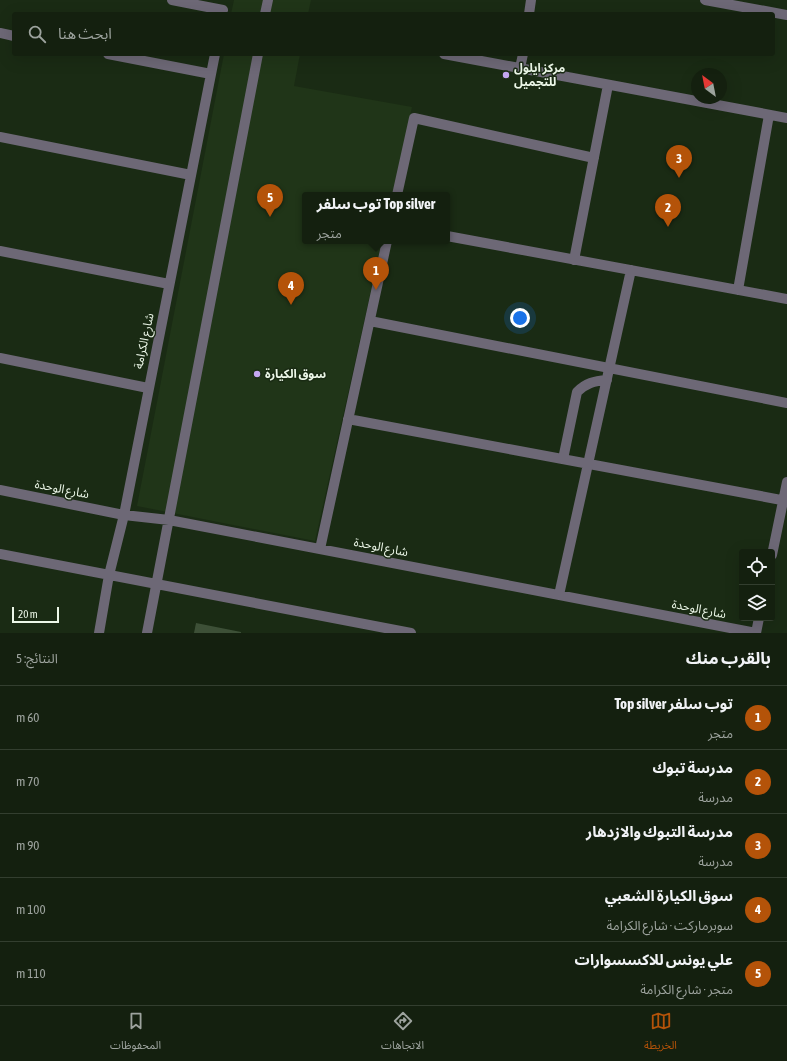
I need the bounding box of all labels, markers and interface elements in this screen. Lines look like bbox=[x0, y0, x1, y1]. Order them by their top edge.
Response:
search box bbox=[12, 12, 775, 56]
icon: search bbox=[26, 23, 48, 45]
text: ابحث هنا bbox=[58, 25, 112, 42]
place label: مركز ايلول للتجميل bbox=[514, 61, 565, 89]
north arrow bbox=[691, 68, 727, 104]
marker: مركز ايلول للتجميل bbox=[501, 70, 511, 80]
pin: 3 bbox=[666, 145, 692, 178]
pin: 5 bbox=[257, 184, 283, 217]
popup bbox=[302, 192, 450, 244]
pin: 2 bbox=[655, 194, 681, 227]
text: توب سلفر Top silver bbox=[317, 195, 435, 212]
text: متجر bbox=[317, 226, 342, 241]
pin: 1 bbox=[363, 257, 389, 290]
pin: 4 bbox=[278, 272, 304, 305]
your location bbox=[510, 308, 530, 328]
street label: شارع الكرامة bbox=[131, 312, 159, 371]
place label: سوق الكيارة bbox=[265, 367, 326, 381]
marker: سوق الكيارة bbox=[252, 369, 262, 379]
street label: شارع الوحدة bbox=[33, 477, 90, 503]
street label: شارع الوحدة bbox=[352, 535, 409, 561]
map controls bbox=[739, 549, 775, 621]
button: locate bbox=[739, 549, 775, 585]
button: layers bbox=[739, 585, 775, 621]
street label: شارع الوحدة bbox=[670, 597, 727, 623]
scale bar bbox=[12, 605, 59, 624]
text: 20 m bbox=[18, 608, 38, 620]
text: بالقرب منك bbox=[686, 648, 771, 668]
text: النتائج: 5 bbox=[16, 651, 58, 666]
text: توب سلفر Top silver bbox=[614, 695, 733, 712]
text: 60 m bbox=[16, 710, 39, 725]
text: 1 bbox=[755, 710, 761, 725]
text: متجر bbox=[708, 726, 733, 741]
text: مدرسة تبوك bbox=[652, 759, 733, 776]
text: 70 m bbox=[16, 774, 39, 789]
text: 2 bbox=[755, 774, 761, 789]
text: مدرسة bbox=[698, 790, 733, 805]
text: مدرسة التبوك والازدهار bbox=[586, 823, 733, 840]
text: 90 m bbox=[16, 838, 39, 853]
text: 3 bbox=[755, 838, 761, 853]
text: مدرسة bbox=[698, 854, 733, 869]
text: سوق الكيارة الشعبي bbox=[605, 887, 733, 904]
text: 100 m bbox=[16, 902, 46, 917]
text: 4 bbox=[755, 902, 761, 917]
text: سوبرماركت · شارع الكرامة bbox=[607, 918, 733, 933]
text: علي يونس للاكسسوارات bbox=[575, 951, 733, 968]
text: 110 m bbox=[16, 966, 46, 981]
text: 5 bbox=[755, 966, 761, 981]
text: متجر · شارع الكرامة bbox=[640, 982, 733, 997]
tab: المحفوظات bbox=[110, 1010, 161, 1057]
tab: الاتجاهات bbox=[381, 1010, 424, 1057]
tab: الخريطة bbox=[644, 1010, 677, 1057]

